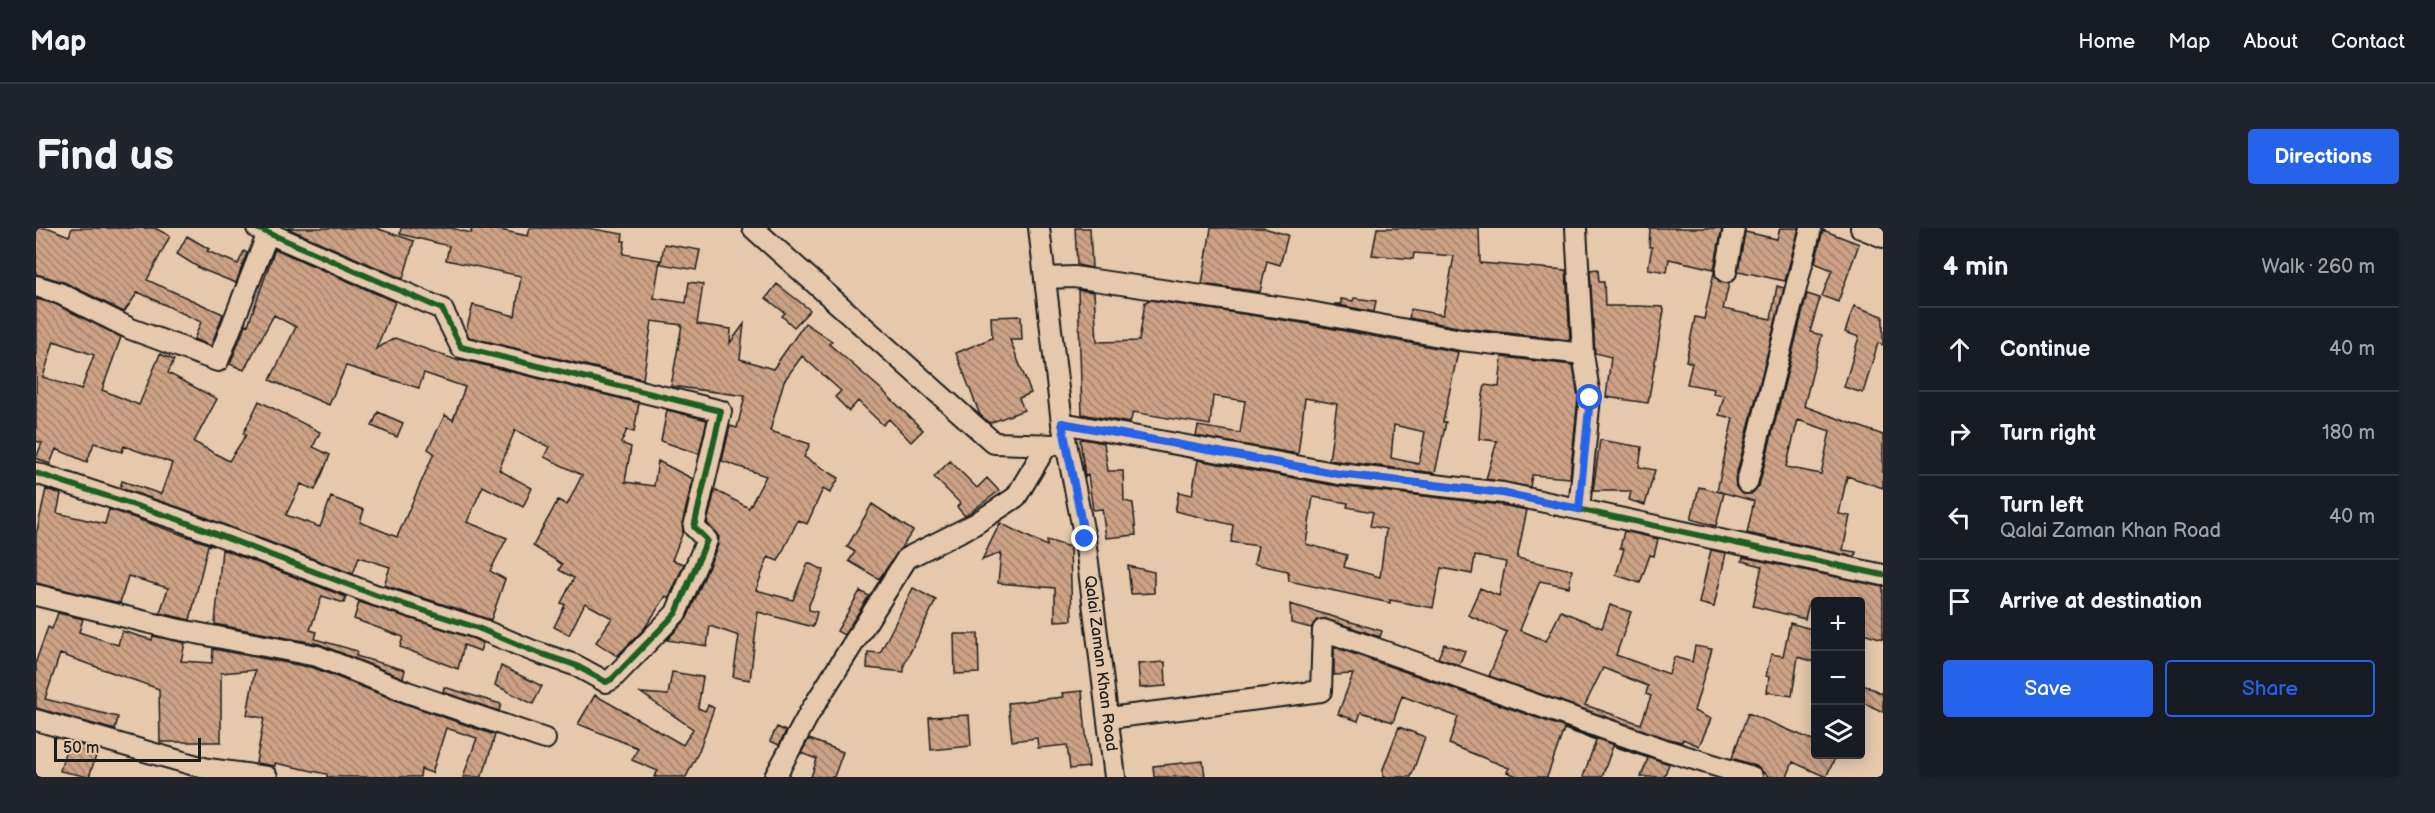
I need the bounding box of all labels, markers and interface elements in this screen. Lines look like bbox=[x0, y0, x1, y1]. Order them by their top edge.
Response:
text: Map bbox=[30, 25, 86, 58]
text: Home bbox=[2078, 29, 2135, 54]
text: Map bbox=[2168, 29, 2210, 54]
text: About bbox=[2243, 29, 2298, 54]
text: Contact bbox=[2331, 29, 2405, 54]
button: Directions bbox=[2248, 129, 2399, 184]
text: Find us bbox=[36, 131, 174, 182]
text: 4 min bbox=[1943, 252, 2008, 283]
text: Walk · 260 m bbox=[2262, 255, 2375, 279]
icon: ahead bbox=[1943, 333, 1976, 366]
text: Continue bbox=[2000, 336, 2090, 363]
text: 40 m bbox=[2329, 337, 2375, 361]
route start bbox=[1576, 384, 1602, 410]
icon: right bbox=[1943, 417, 1976, 450]
text: Turn right bbox=[2000, 420, 2096, 447]
text: 180 m bbox=[2322, 421, 2375, 445]
text: Turn left bbox=[2000, 492, 2084, 519]
icon: left bbox=[1943, 501, 1976, 534]
text: 40 m bbox=[2329, 505, 2375, 529]
text: Qalai Zaman Khan Road bbox=[2000, 519, 2221, 543]
route end bbox=[1071, 525, 1097, 551]
street label: Qalai Zaman Khan Road bbox=[1080, 574, 1121, 752]
icon: arrive bbox=[1943, 585, 1976, 618]
text: Arrive at destination bbox=[2000, 588, 2202, 615]
map controls bbox=[1811, 597, 1865, 759]
button: + bbox=[1811, 597, 1865, 651]
button: − bbox=[1811, 651, 1865, 705]
button: Save bbox=[1943, 660, 2153, 717]
button: Share bbox=[2165, 660, 2375, 717]
button: layers bbox=[1811, 705, 1865, 759]
scale bar bbox=[54, 735, 201, 762]
text: 50 m bbox=[63, 739, 99, 758]

